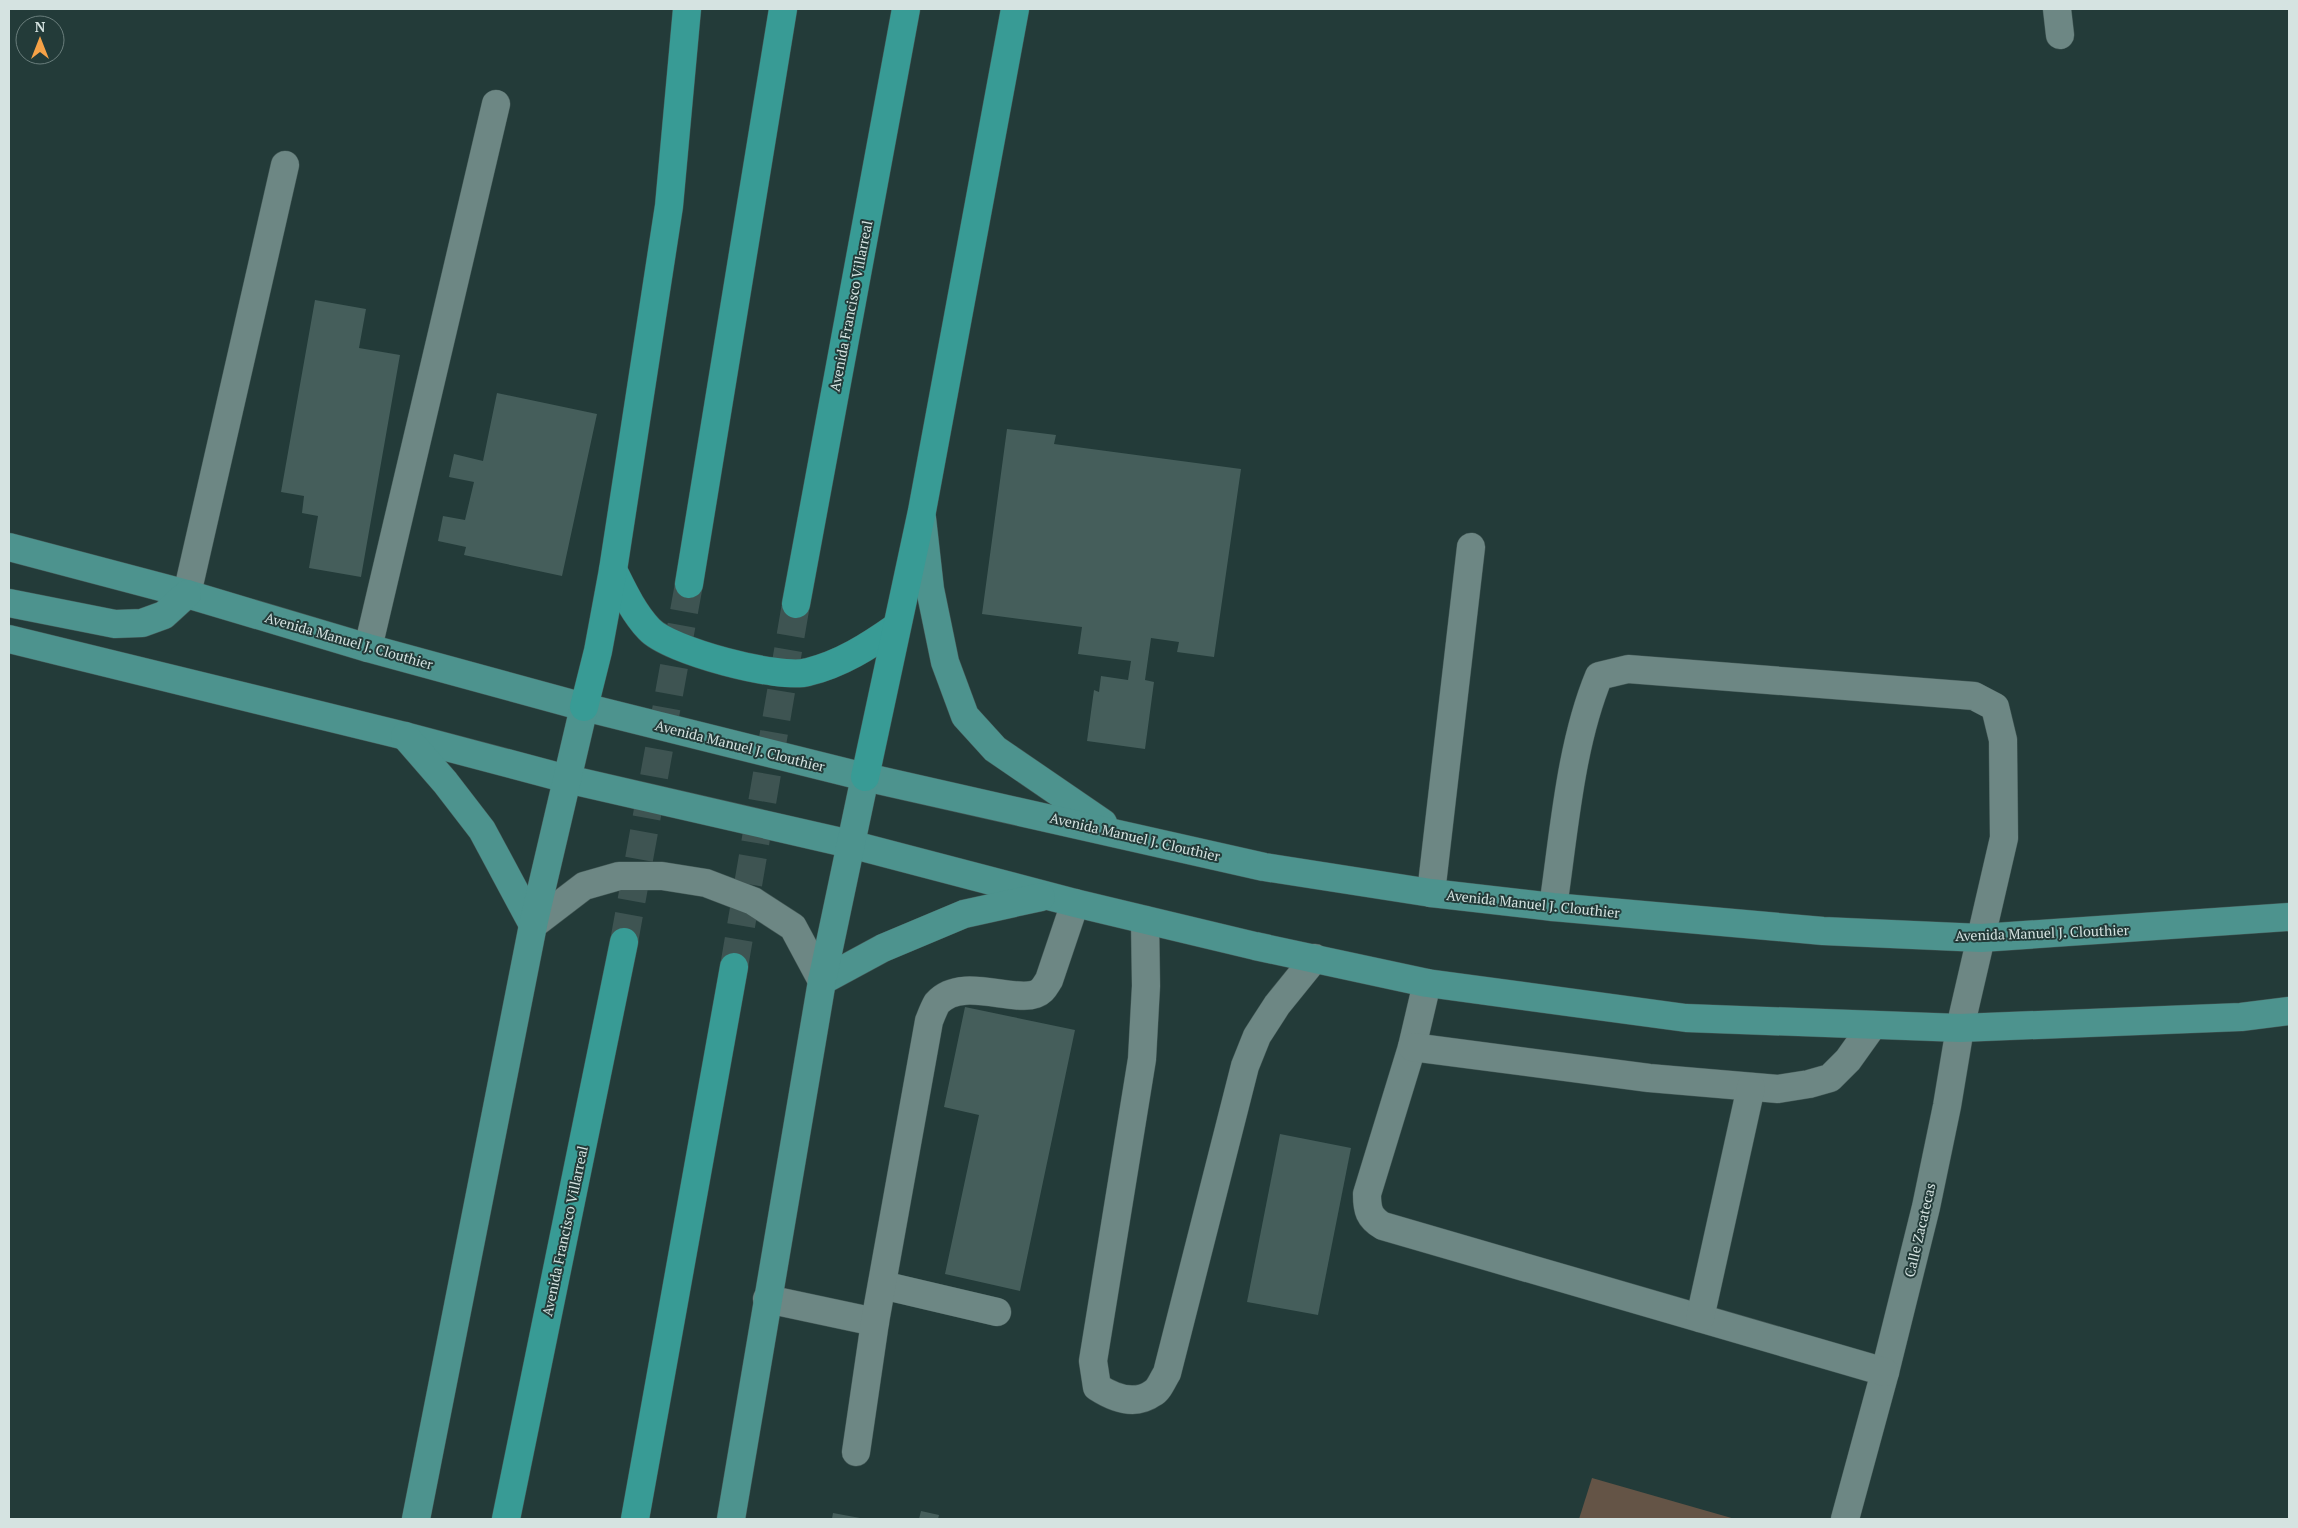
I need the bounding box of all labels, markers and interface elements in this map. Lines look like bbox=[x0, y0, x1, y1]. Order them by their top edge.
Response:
north arrow bbox=[15, 15, 65, 65]
text: N bbox=[35, 17, 46, 36]
street label: Avenida Francisco Villarreal bbox=[825, 219, 876, 393]
street label: Avenida Manuel J. Clouthier bbox=[263, 607, 436, 674]
street label: Avenida Manuel J. Clouthier bbox=[653, 715, 827, 776]
street label: Avenida Manuel J. Clouthier bbox=[1048, 808, 1223, 865]
street label: Avenida Manuel J. Clouthier bbox=[1446, 885, 1621, 922]
street label: Avenida Manuel J. Clouthier bbox=[1955, 920, 2130, 945]
street label: Avenida Francisco Villarreal bbox=[537, 1144, 592, 1318]
street label: Calle Zacatecas bbox=[1899, 1181, 1940, 1279]

